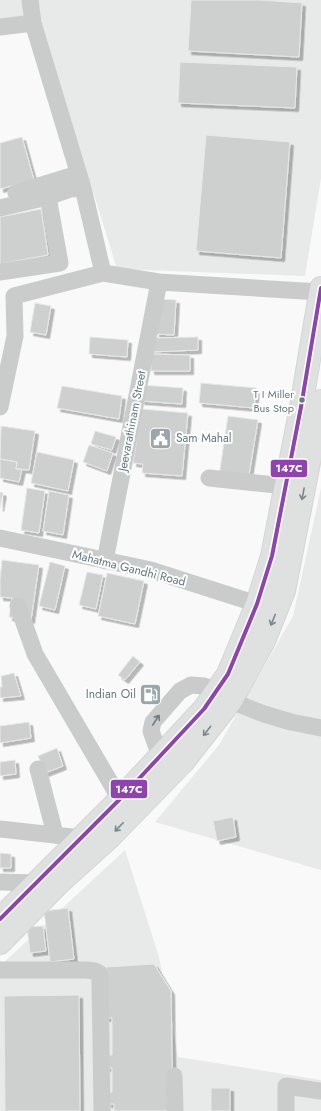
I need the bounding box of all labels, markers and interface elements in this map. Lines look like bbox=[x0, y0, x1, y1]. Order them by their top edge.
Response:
street label: Jeevarathinam Street bbox=[113, 369, 151, 475]
place label: T I Miller Bus Stop bbox=[253, 386, 294, 416]
marker: T I Miller Bus Stop bbox=[297, 395, 307, 405]
public building icon: Sam Mahal bbox=[148, 425, 174, 451]
place label: Sam Mahal bbox=[176, 429, 232, 447]
line badge: 147C bbox=[270, 459, 308, 478]
text: 147C bbox=[275, 460, 303, 476]
one-way arrow bbox=[299, 487, 307, 500]
street label: Mahatma Gandhi Road bbox=[70, 545, 188, 591]
one-way arrow bbox=[268, 613, 276, 625]
fuel station icon: Indian Oil bbox=[138, 681, 164, 707]
place label: Indian Oil bbox=[86, 685, 136, 703]
one-way arrow bbox=[153, 714, 161, 726]
one-way arrow bbox=[203, 726, 212, 737]
line badge: 147C bbox=[110, 779, 148, 799]
text: 147C bbox=[115, 781, 143, 797]
one-way arrow bbox=[115, 822, 124, 832]

